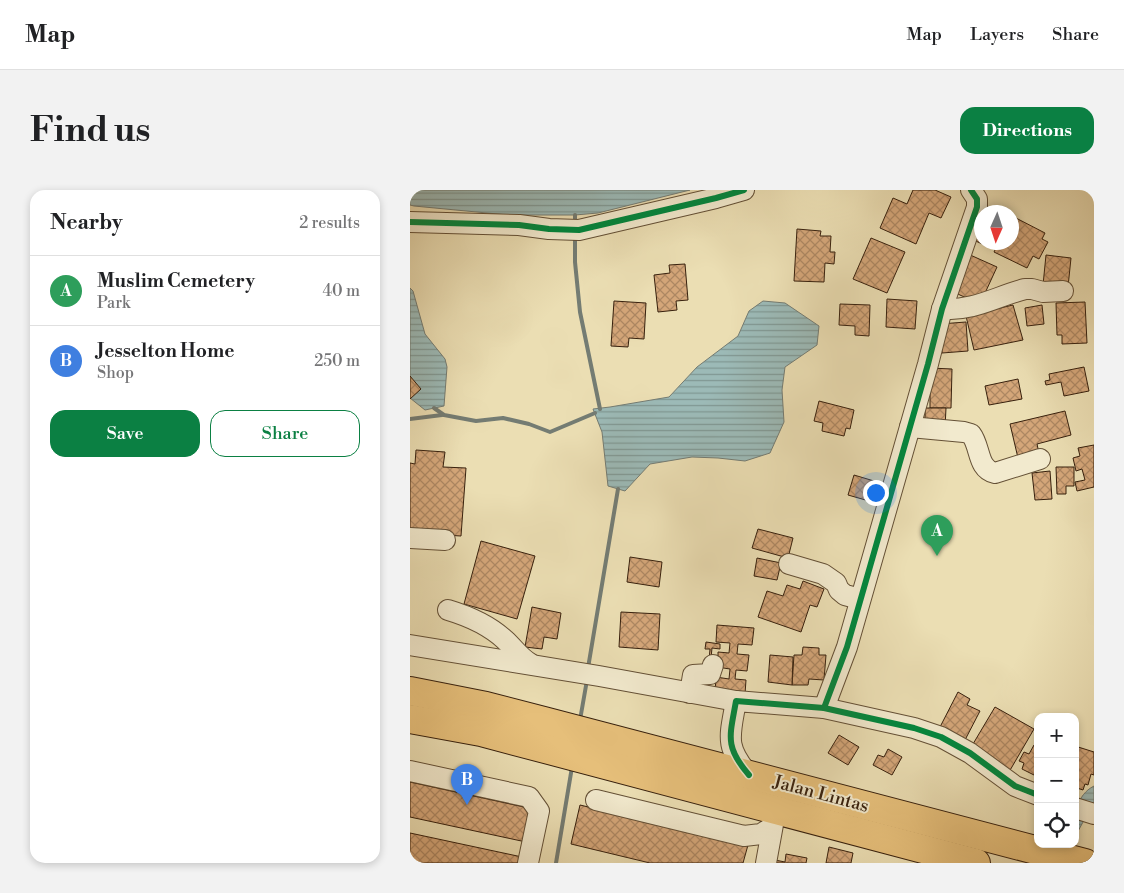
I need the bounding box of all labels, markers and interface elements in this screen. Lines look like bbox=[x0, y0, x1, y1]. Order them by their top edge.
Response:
text: Map bbox=[25, 20, 75, 50]
text: Map bbox=[907, 23, 942, 46]
text: Layers bbox=[970, 23, 1024, 46]
text: Share bbox=[1052, 23, 1099, 46]
button: Directions bbox=[960, 107, 1094, 154]
text: Find us bbox=[30, 109, 150, 152]
north arrow bbox=[974, 205, 1019, 250]
text: Nearby bbox=[50, 210, 123, 236]
text: 2 results bbox=[299, 213, 360, 233]
text: Muslim Cemetery bbox=[97, 269, 255, 293]
text: A bbox=[60, 281, 72, 301]
text: 40 m bbox=[323, 281, 360, 301]
text: Park bbox=[97, 293, 130, 313]
text: Jesselton Home bbox=[97, 339, 234, 363]
text: B bbox=[60, 351, 72, 371]
text: 250 m bbox=[314, 351, 360, 371]
text: Shop bbox=[97, 363, 134, 383]
button: Save bbox=[50, 410, 200, 457]
button: Share bbox=[210, 410, 360, 457]
your location bbox=[863, 480, 889, 506]
pin: A bbox=[921, 515, 953, 556]
map controls bbox=[1034, 713, 1079, 848]
button: + bbox=[1034, 713, 1079, 758]
button: − bbox=[1034, 758, 1079, 803]
pin: B bbox=[451, 764, 483, 805]
street label: Jalan Lintas bbox=[770, 770, 871, 818]
button: locate bbox=[1034, 803, 1079, 848]

